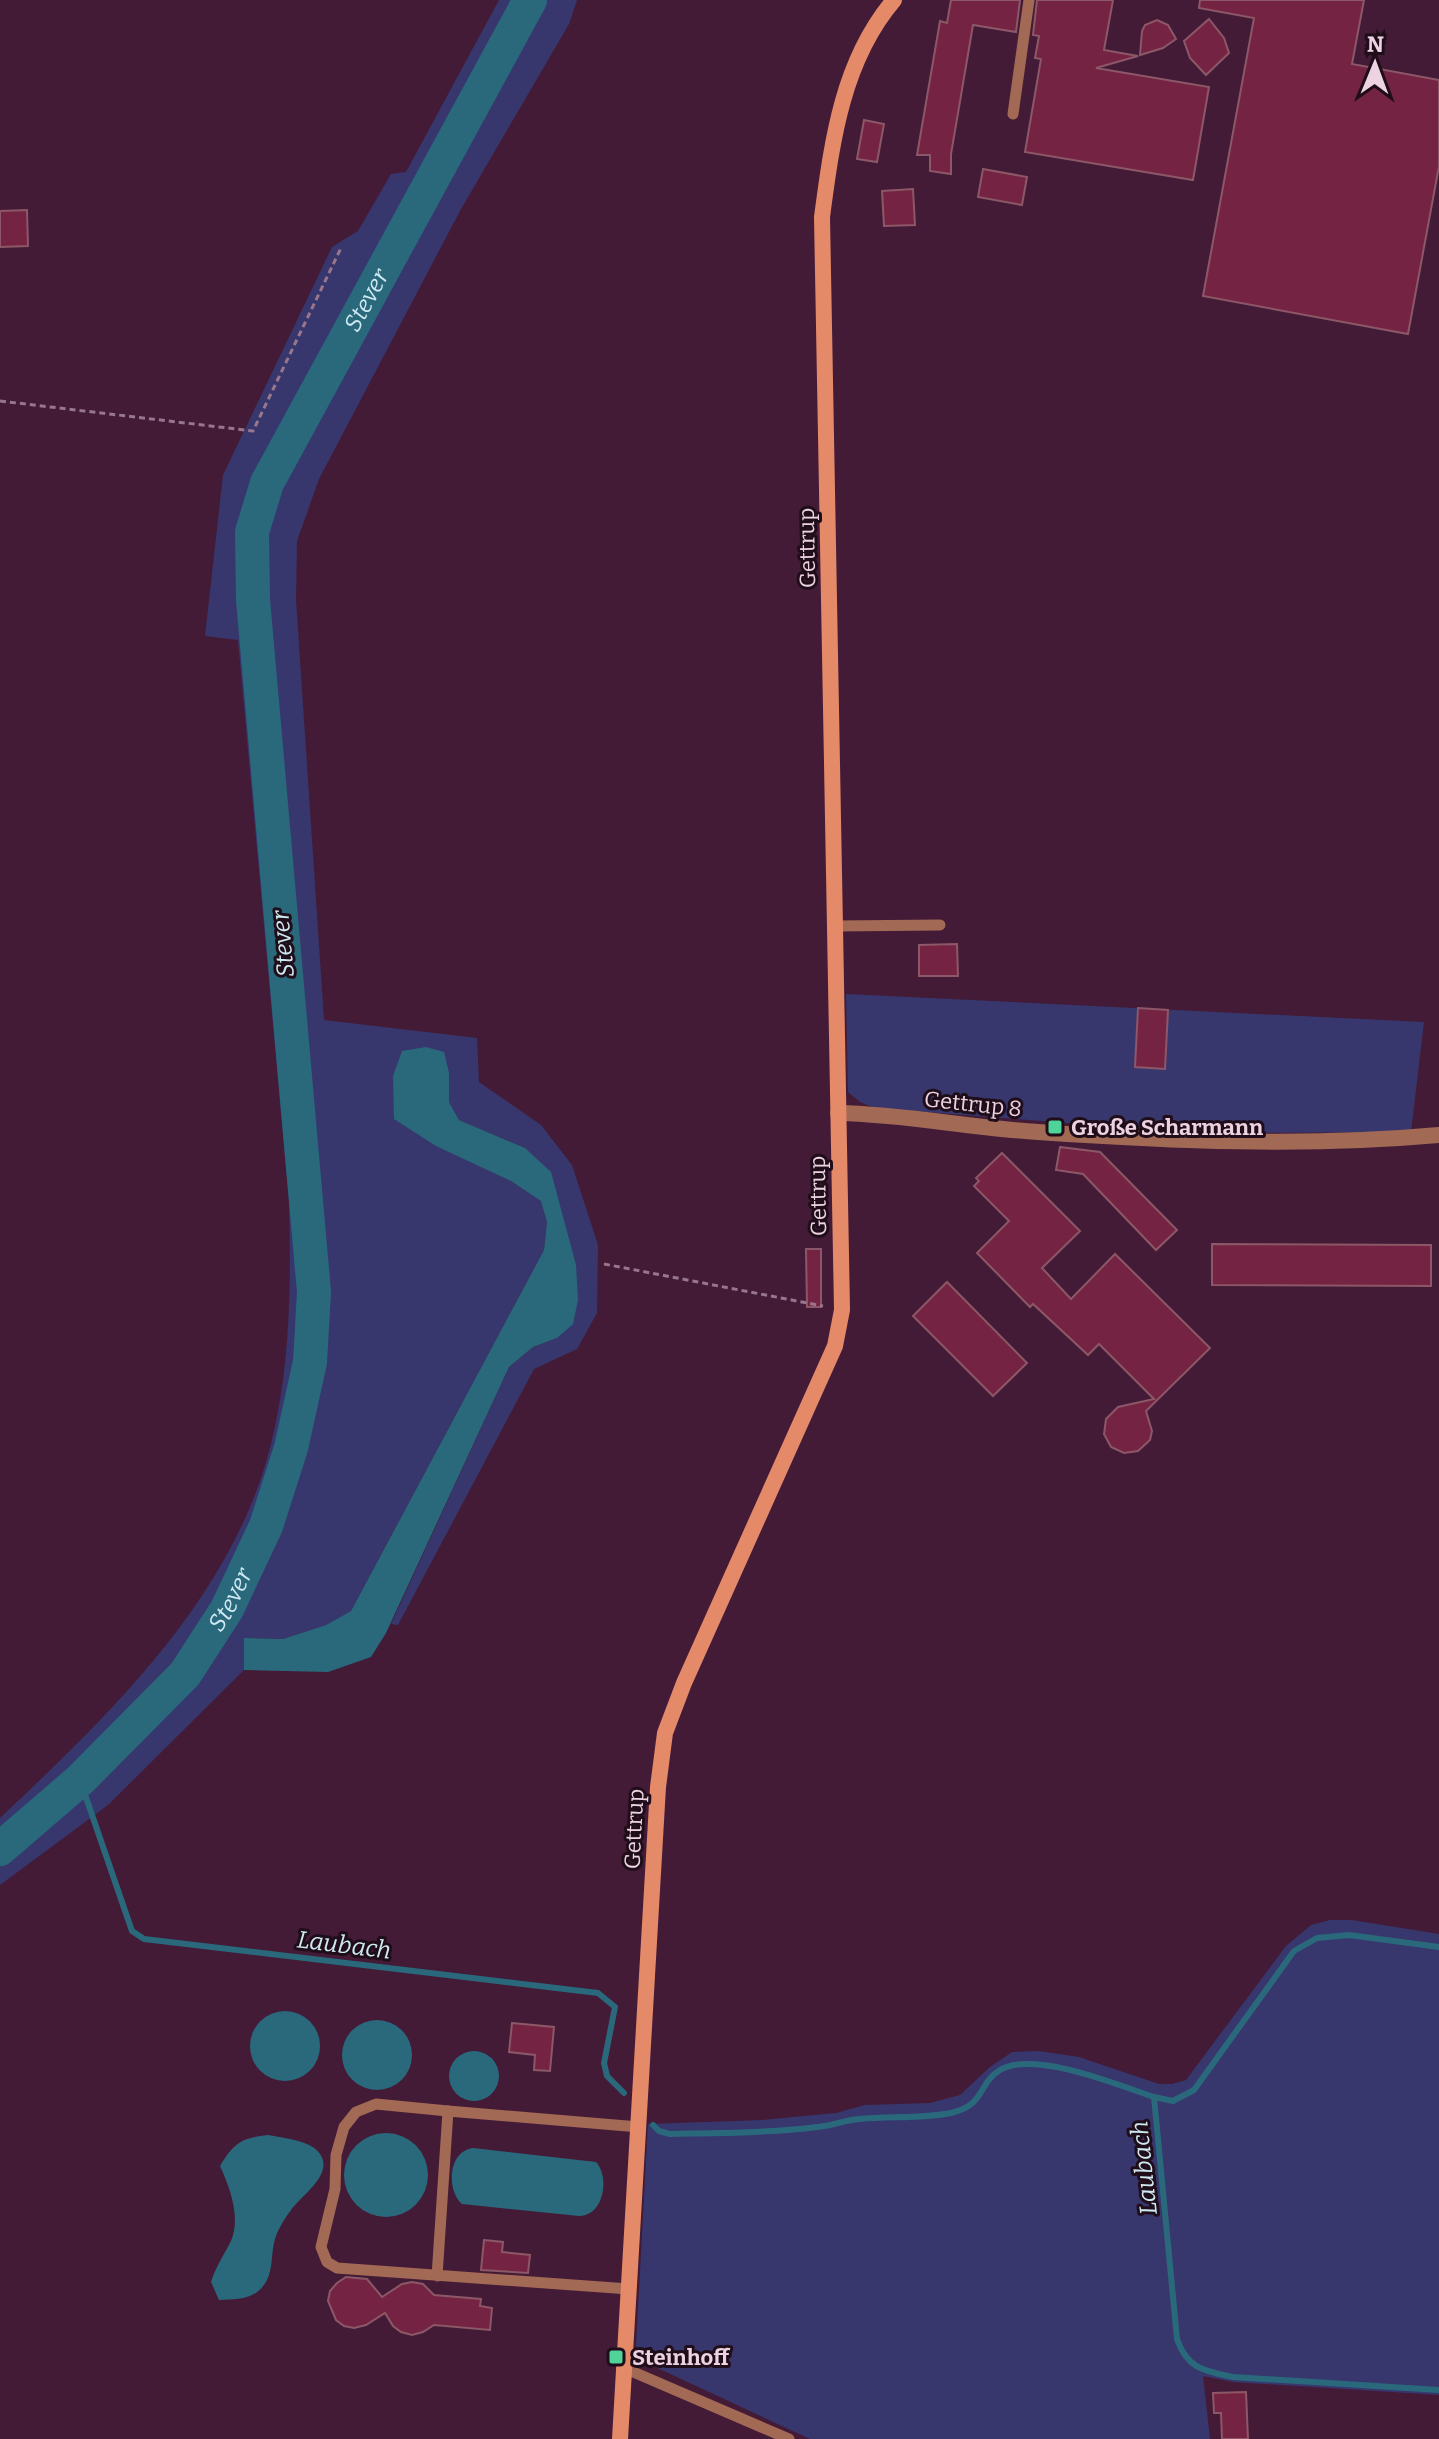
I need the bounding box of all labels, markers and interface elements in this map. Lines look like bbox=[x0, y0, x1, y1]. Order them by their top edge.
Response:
north arrow bbox=[1335, 24, 1415, 104]
text: N bbox=[1367, 31, 1384, 58]
water label: Stever bbox=[338, 263, 395, 336]
street label: Gettrup bbox=[793, 508, 821, 588]
water label: Stever bbox=[266, 908, 300, 979]
street label: Gettrup 8 bbox=[923, 1085, 1023, 1123]
place label: Große Scharmann bbox=[1071, 1114, 1263, 1141]
marker: Große Scharmann bbox=[1046, 1118, 1064, 1136]
street label: Gettrup bbox=[804, 1156, 832, 1236]
water label: Stever bbox=[202, 1563, 259, 1636]
street label: Gettrup bbox=[618, 1788, 650, 1870]
water label: Laubach bbox=[296, 1925, 392, 1965]
water label: Laubach bbox=[1125, 2120, 1163, 2216]
place label: Steinhoff bbox=[632, 2344, 731, 2371]
marker: Steinhoff bbox=[607, 2348, 625, 2366]

